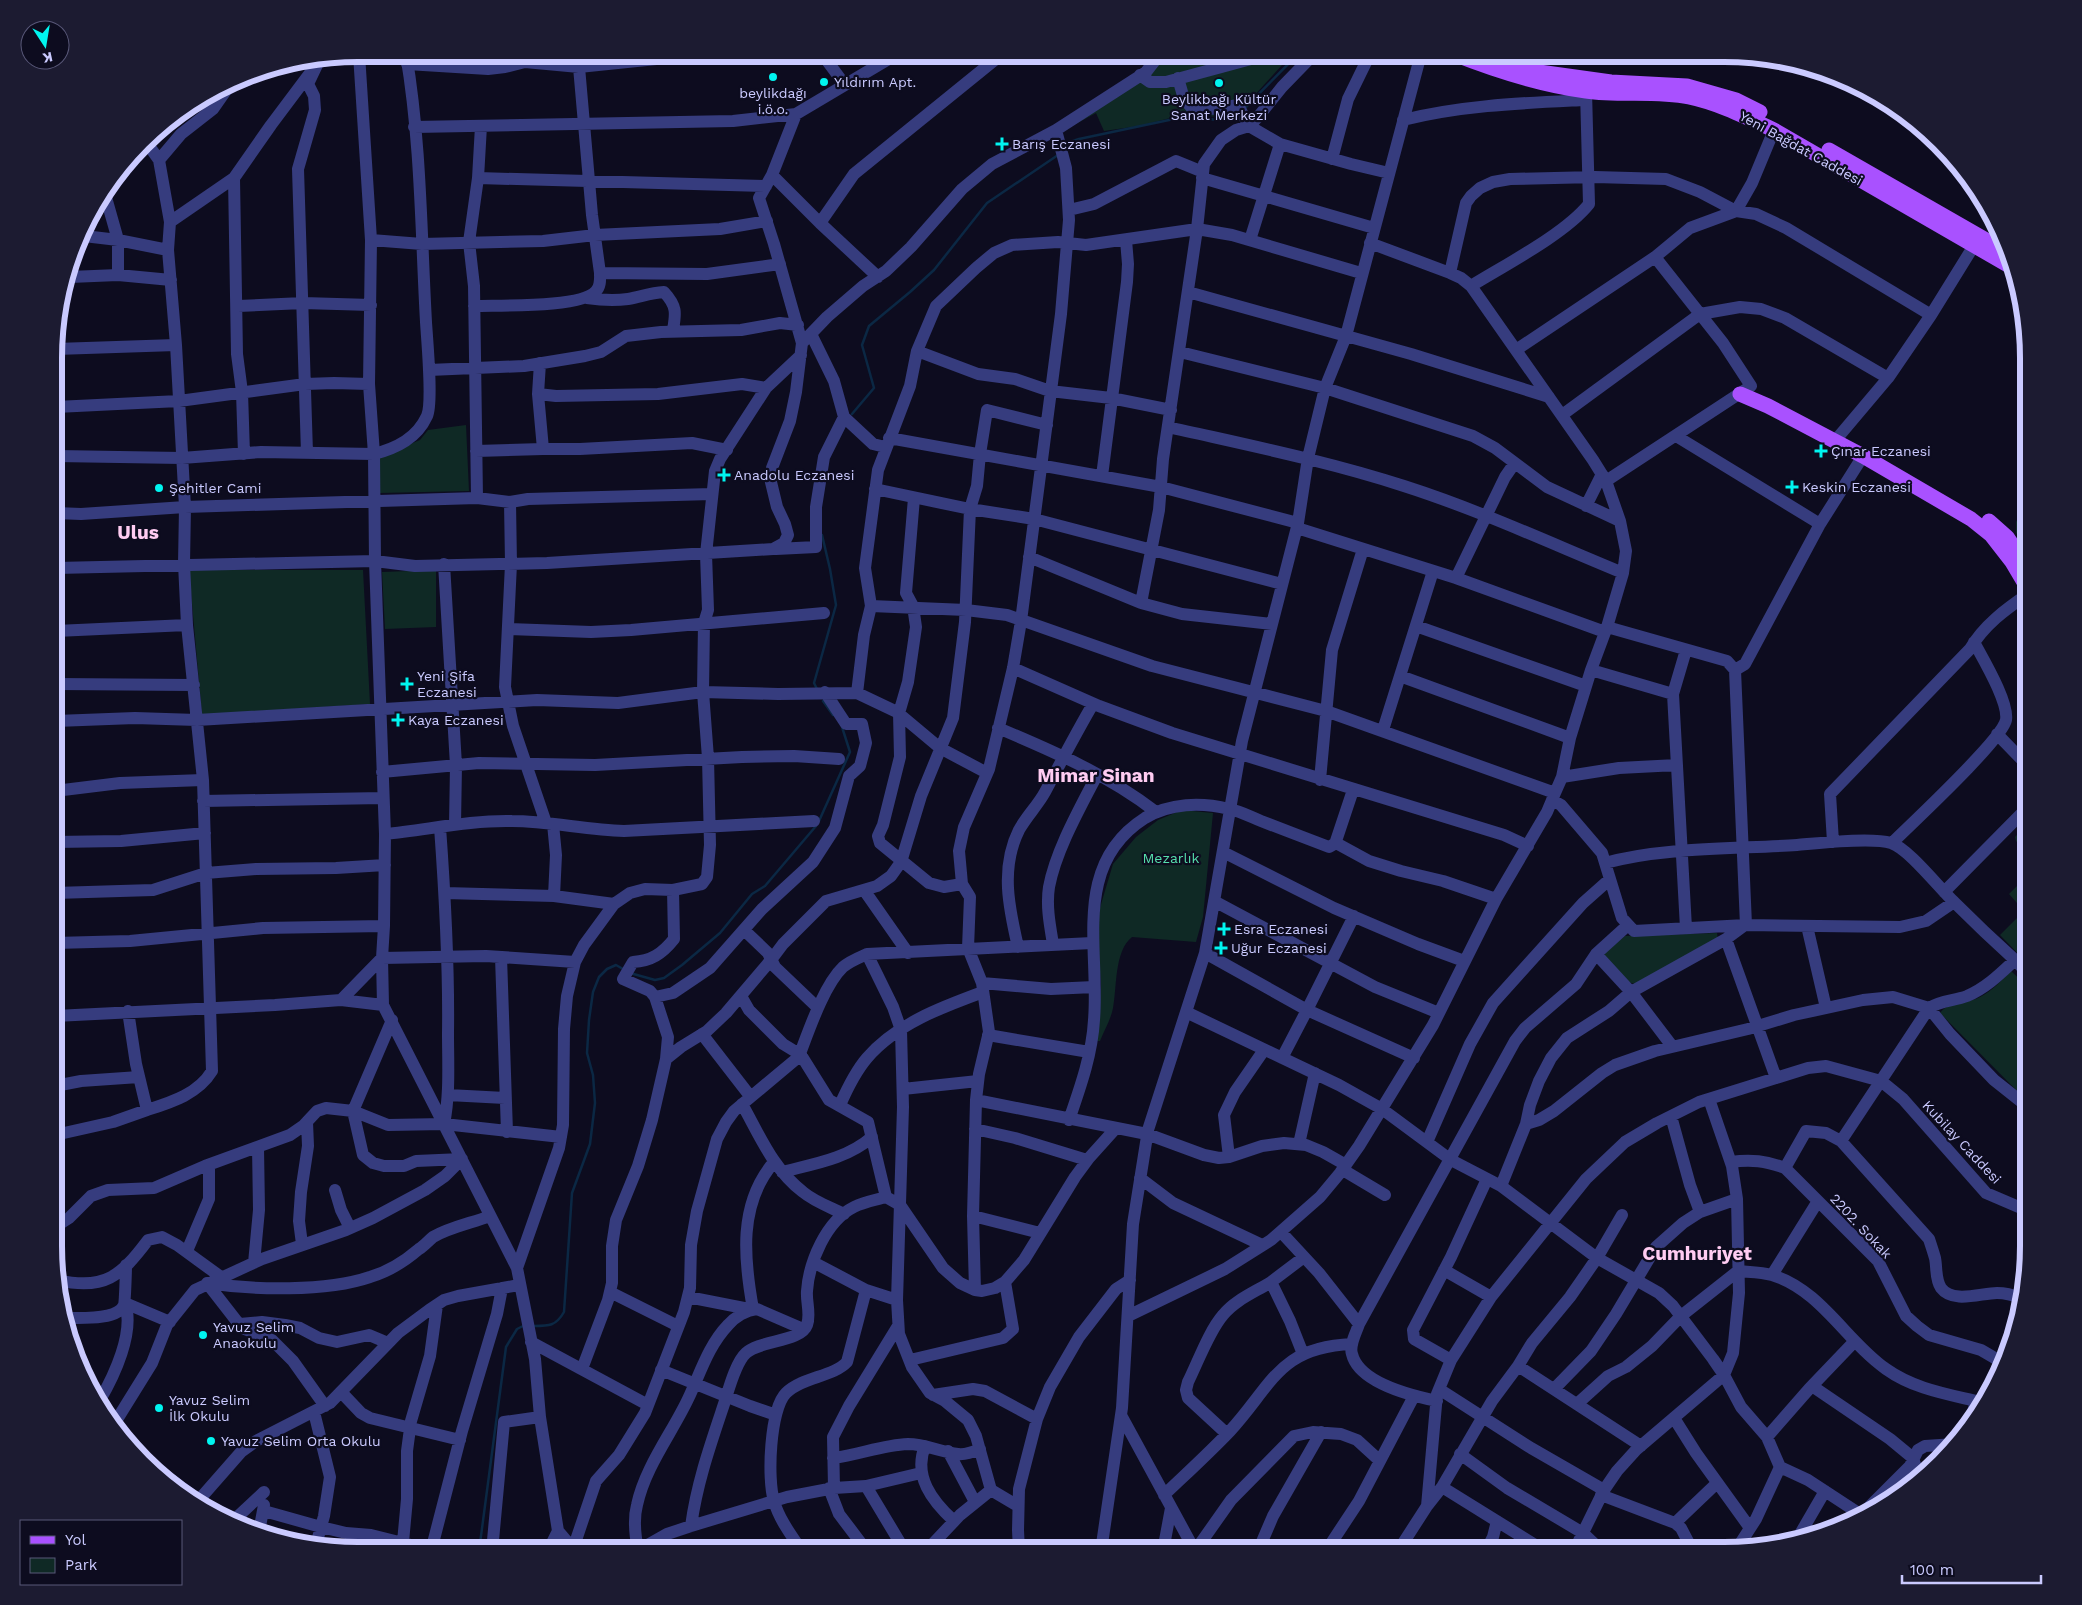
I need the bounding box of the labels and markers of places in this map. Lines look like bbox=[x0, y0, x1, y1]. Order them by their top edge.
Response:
marker: beylikdağı i.ö.o. bbox=[767, 71, 779, 83]
place label: Yıldırım Apt. bbox=[834, 74, 916, 90]
marker: Yıldırım Apt. bbox=[818, 76, 830, 88]
marker: Beylikbağı Kültür Sanat Merkezi bbox=[1213, 77, 1225, 89]
place label: beylikdağı i.ö.o. bbox=[739, 85, 807, 117]
place label: Beylikbağı Kültür Sanat Merkezi bbox=[1162, 91, 1276, 123]
place label: Barış Eczanesi bbox=[1012, 136, 1110, 152]
marker: Barış Eczanesi bbox=[996, 138, 1008, 150]
place label: Çınar Eczanesi bbox=[1831, 443, 1931, 459]
marker: Çınar Eczanesi bbox=[1815, 445, 1827, 457]
place label: Anadolu Eczanesi bbox=[734, 467, 854, 483]
marker: Anadolu Eczanesi bbox=[718, 469, 730, 481]
place label: Keskin Eczanesi bbox=[1802, 479, 1911, 495]
place label: Şehitler Cami bbox=[169, 480, 261, 496]
marker: Keskin Eczanesi bbox=[1786, 481, 1798, 493]
marker: Şehitler Cami bbox=[153, 482, 165, 494]
place label: Yeni Şifa Eczanesi bbox=[417, 668, 477, 700]
marker: Yeni Şifa Eczanesi bbox=[401, 678, 413, 690]
place label: Kaya Eczanesi bbox=[408, 712, 504, 728]
marker: Kaya Eczanesi bbox=[392, 714, 404, 726]
place label: Esra Eczanesi bbox=[1234, 921, 1328, 937]
marker: Esra Eczanesi bbox=[1218, 923, 1230, 935]
place label: Uğur Eczanesi bbox=[1231, 940, 1327, 956]
marker: Uğur Eczanesi bbox=[1215, 942, 1227, 954]
place label: Yavuz Selim Anaokulu bbox=[213, 1319, 294, 1351]
marker: Yavuz Selim Anaokulu bbox=[197, 1329, 209, 1341]
place label: Yavuz Selim İlk Okulu bbox=[169, 1392, 250, 1424]
marker: Yavuz Selim İlk Okulu bbox=[153, 1402, 165, 1414]
place label: Yavuz Selim Orta Okulu bbox=[221, 1433, 381, 1449]
marker: Yavuz Selim Orta Okulu bbox=[205, 1435, 217, 1447]

